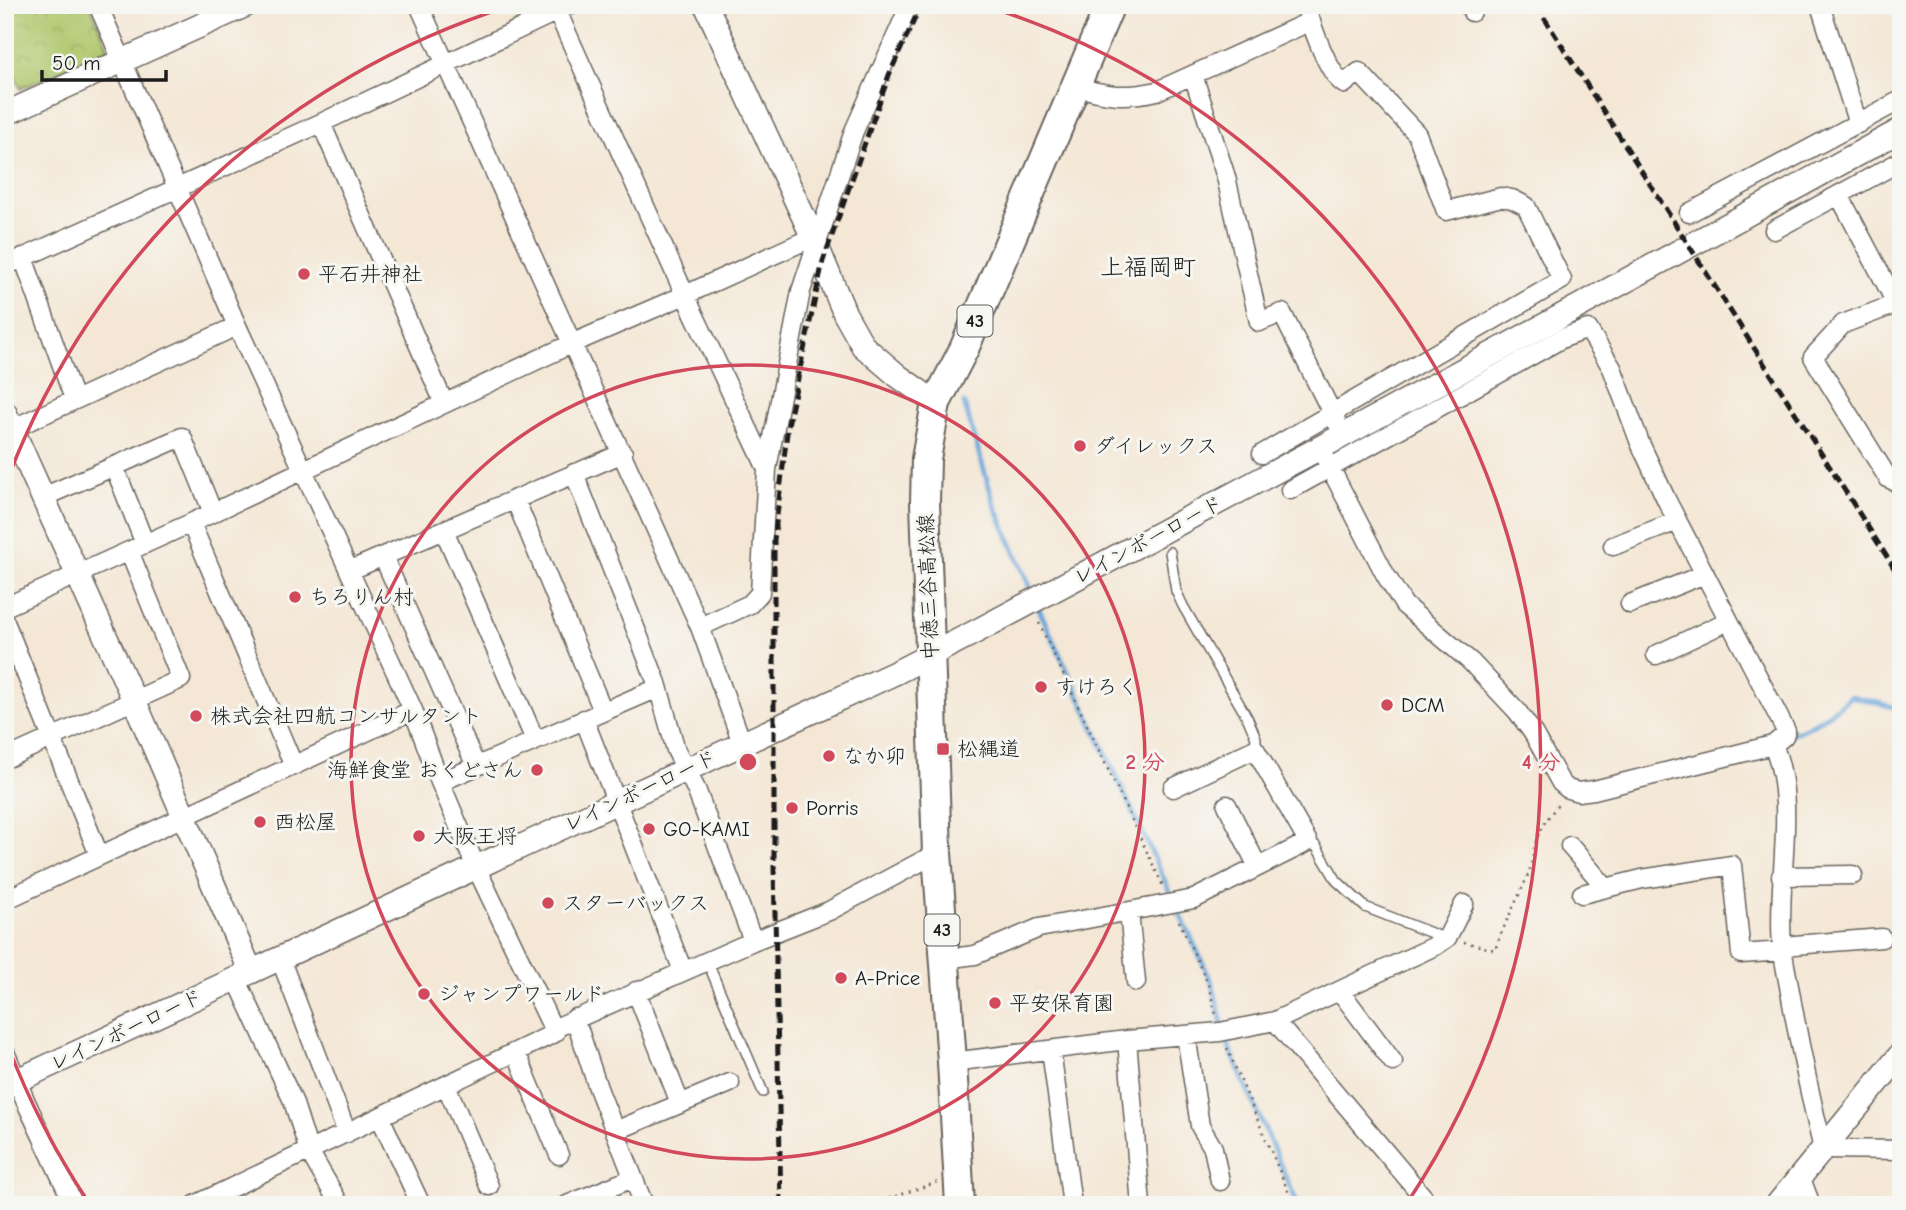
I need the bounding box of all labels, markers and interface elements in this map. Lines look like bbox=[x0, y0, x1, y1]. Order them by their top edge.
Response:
scale bar bbox=[42, 38, 166, 82]
text: 50 m bbox=[52, 51, 101, 75]
district label: 上福岡町 bbox=[1100, 253, 1196, 281]
place label: 平石井神社 bbox=[318, 262, 423, 286]
marker: 平石井神社 bbox=[296, 266, 312, 282]
road number: 43 bbox=[958, 306, 992, 336]
place label: ダイレックス bbox=[1094, 434, 1217, 458]
marker: ダイレックス bbox=[1072, 438, 1088, 454]
street label: レインボーロード bbox=[1069, 490, 1227, 590]
street label: 中徳三谷高松線 bbox=[913, 513, 943, 661]
place label: ちろりん村 bbox=[309, 585, 414, 609]
marker: ちろりん村 bbox=[287, 589, 303, 605]
place label: すけろく bbox=[1055, 675, 1139, 699]
marker: すけろく bbox=[1033, 679, 1049, 695]
place label: DCM bbox=[1401, 693, 1445, 717]
marker: DCM bbox=[1379, 697, 1395, 713]
place label: 株式会社四航コンサルタント bbox=[210, 704, 482, 728]
marker: 株式会社四航コンサルタント bbox=[188, 708, 204, 724]
place label: 松縄道 bbox=[957, 737, 1020, 761]
marker: 松縄道 bbox=[935, 741, 951, 757]
place label: なか卯 bbox=[843, 744, 906, 768]
street label: レインボーロード bbox=[560, 745, 720, 837]
marker: なか卯 bbox=[821, 748, 837, 764]
centre of rings bbox=[736, 750, 760, 774]
text: 2 分 bbox=[1126, 750, 1164, 774]
text: 4 分 bbox=[1522, 750, 1560, 774]
place label: 海鮮食堂 おくどさん bbox=[327, 758, 523, 782]
marker: 海鮮食堂 おくどさん bbox=[529, 762, 545, 778]
place label: Porris bbox=[806, 796, 858, 820]
marker: Porris bbox=[784, 800, 800, 816]
place label: 西松屋 bbox=[274, 810, 337, 834]
marker: 西松屋 bbox=[252, 814, 268, 830]
place label: GO-KAMI bbox=[663, 817, 750, 841]
marker: GO-KAMI bbox=[641, 821, 657, 837]
place label: 大阪王将 bbox=[433, 824, 517, 848]
marker: 大阪王将 bbox=[411, 828, 427, 844]
place label: スターバックス bbox=[562, 891, 709, 915]
marker: スターバックス bbox=[540, 895, 556, 911]
road number: 43 bbox=[925, 914, 960, 946]
place label: A-Price bbox=[855, 966, 920, 990]
marker: A-Price bbox=[833, 970, 849, 986]
place label: ジャンプワールド bbox=[438, 982, 605, 1006]
street label: レインボーロード bbox=[46, 984, 206, 1076]
marker: ジャンプワールド bbox=[416, 986, 432, 1002]
place label: 平安保育園 bbox=[1009, 991, 1114, 1015]
marker: 平安保育園 bbox=[987, 995, 1003, 1011]

